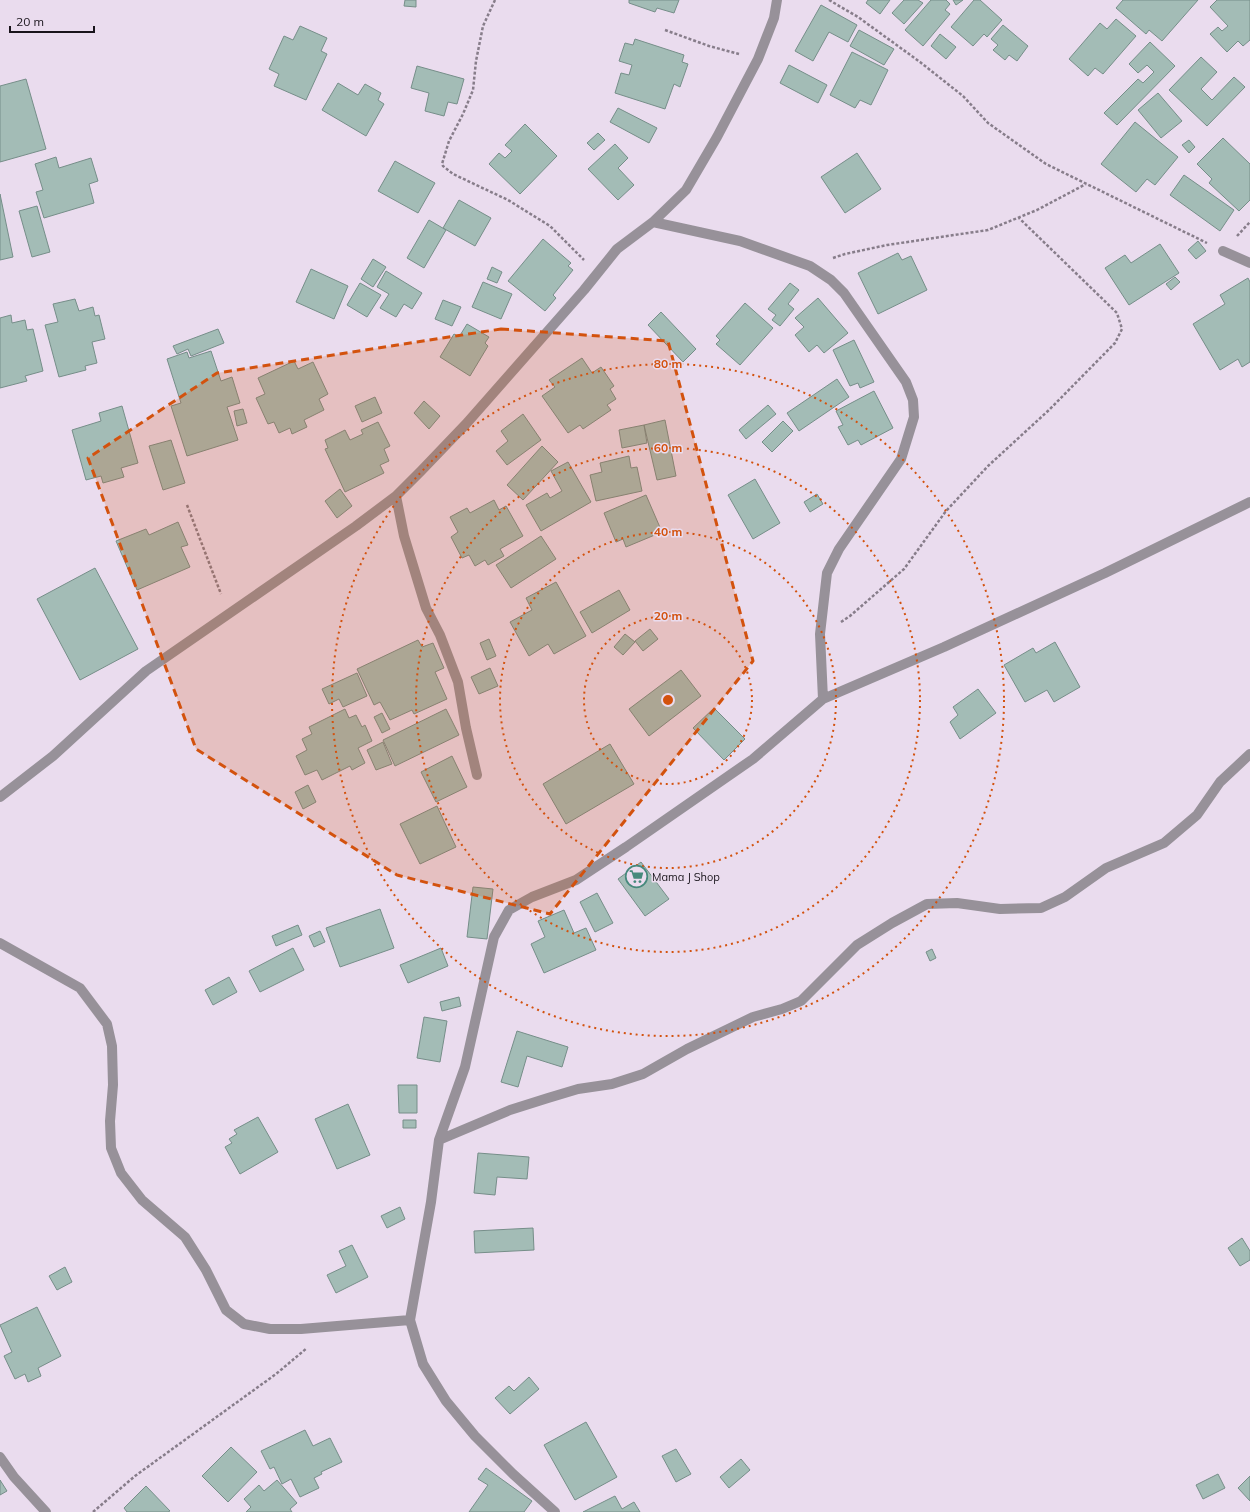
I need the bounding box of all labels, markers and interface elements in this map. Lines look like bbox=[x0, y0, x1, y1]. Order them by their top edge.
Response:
scale bar bbox=[10, 8, 94, 34]
text: 20 m bbox=[16, 14, 44, 29]
text: 80 m bbox=[654, 356, 682, 371]
text: 60 m bbox=[654, 440, 682, 455]
text: 40 m bbox=[654, 524, 682, 539]
text: 20 m bbox=[654, 608, 682, 623]
centre of rings bbox=[661, 693, 675, 707]
supermarket icon: Mama J Shop bbox=[623, 864, 649, 890]
place label: Mama J Shop bbox=[652, 870, 720, 884]

